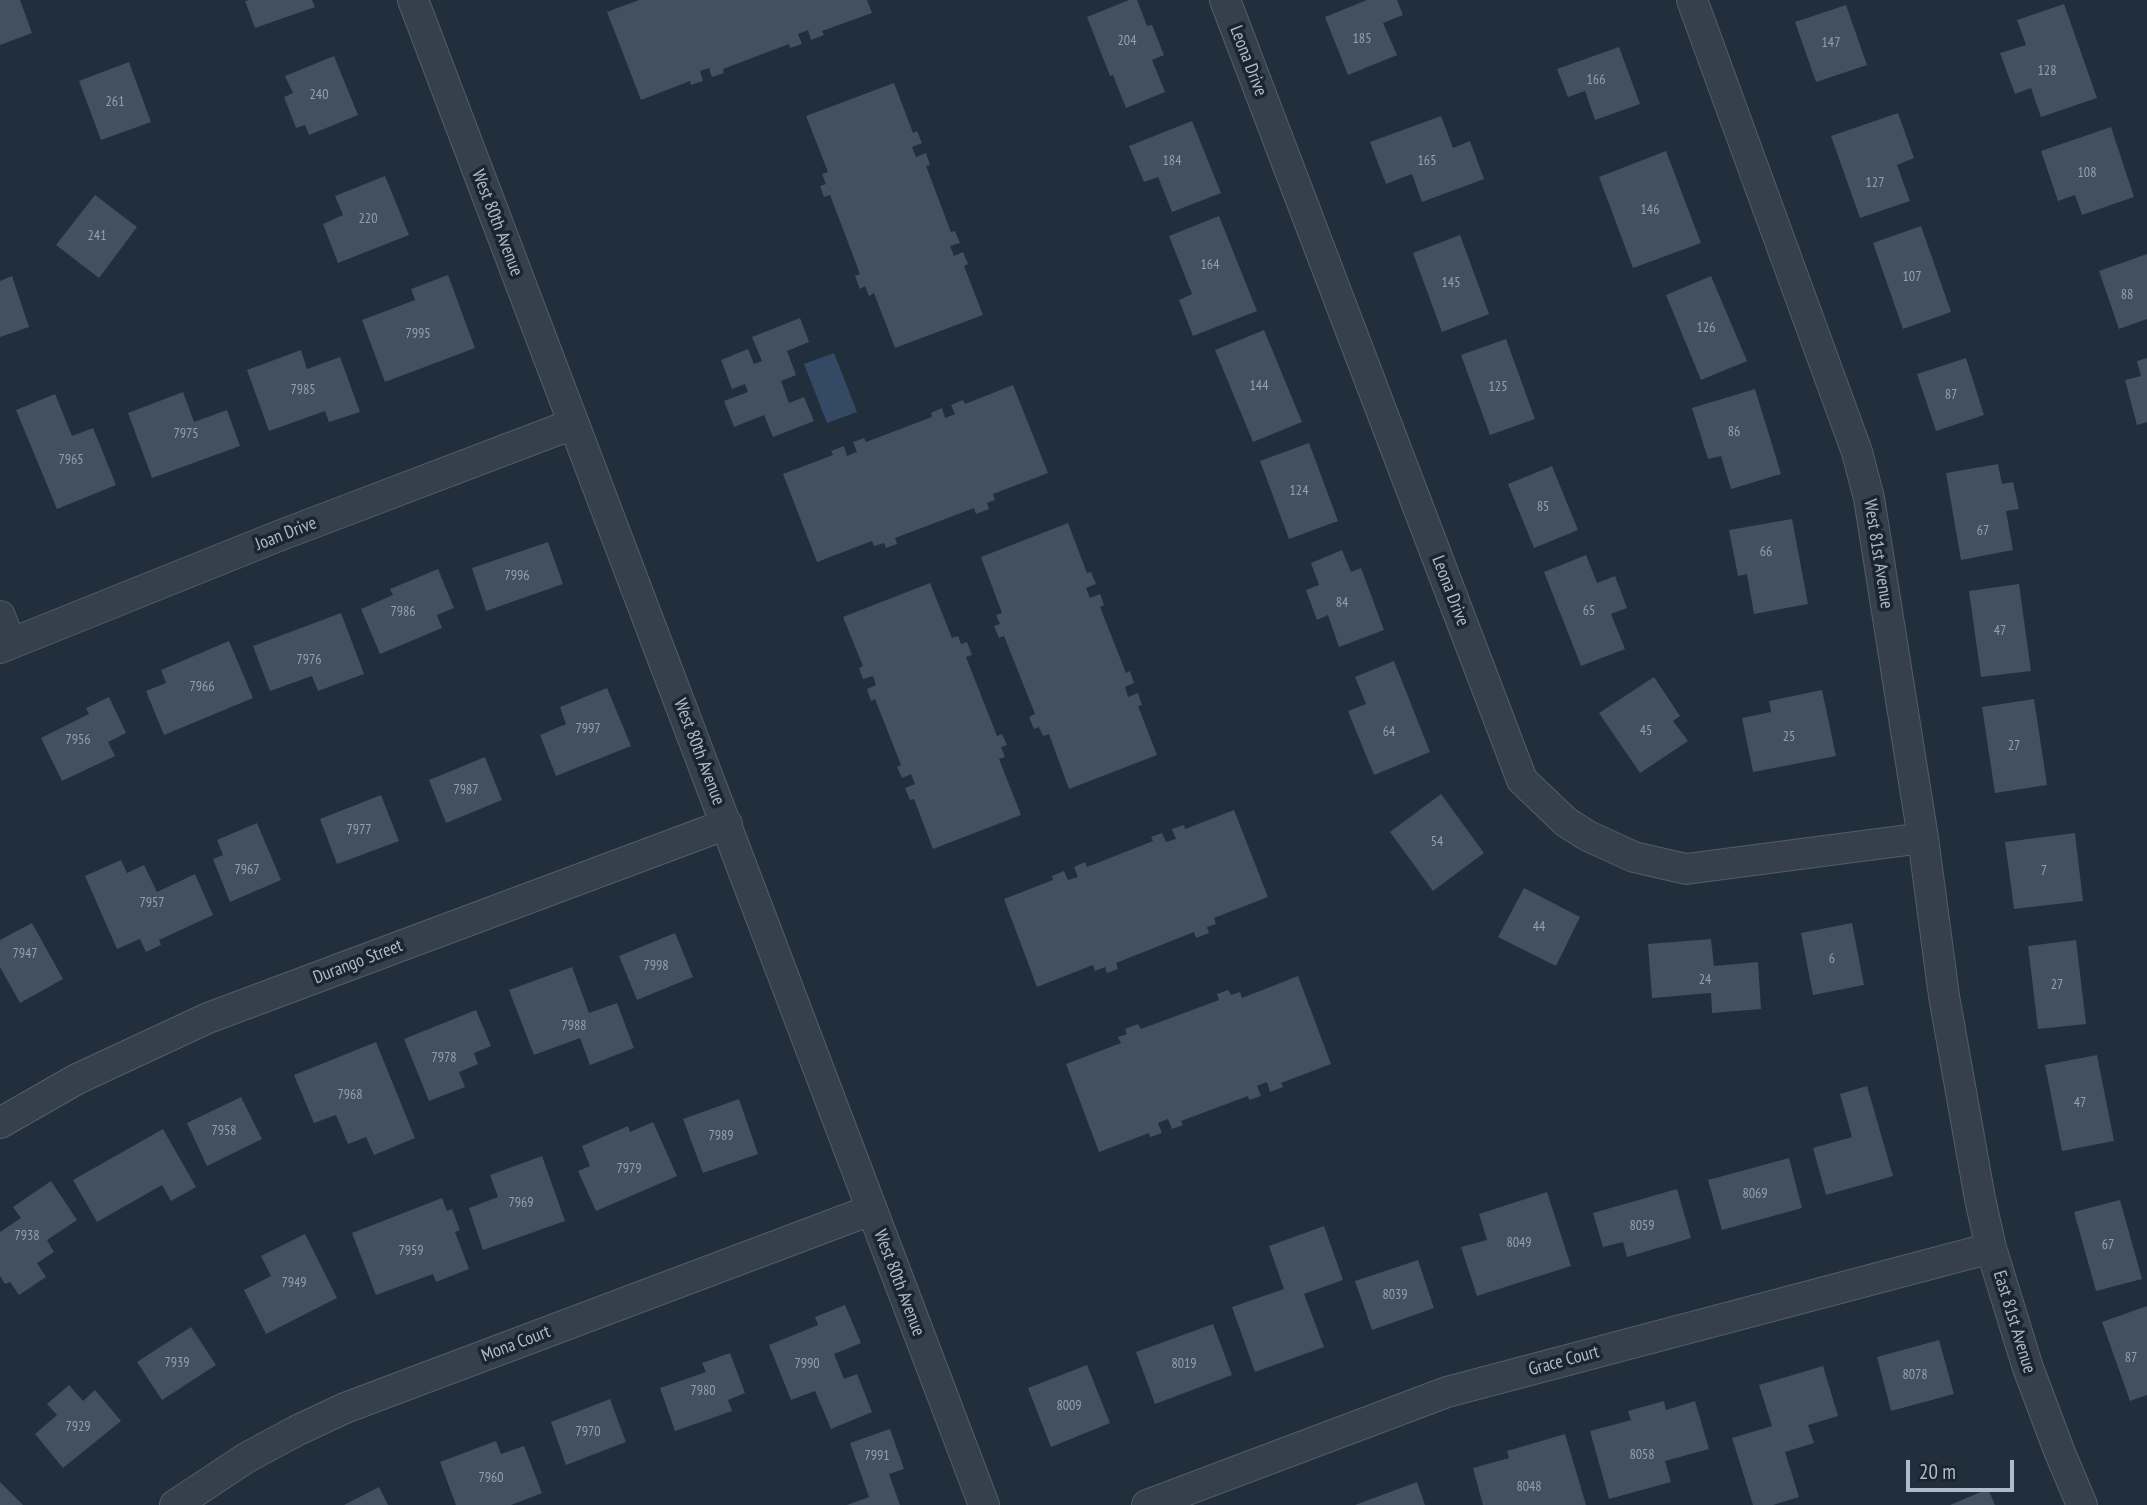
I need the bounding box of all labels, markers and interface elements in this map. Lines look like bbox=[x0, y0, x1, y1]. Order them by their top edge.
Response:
street label: Leona Drive bbox=[1225, 23, 1271, 99]
house number: 185 bbox=[1353, 31, 1371, 47]
house number: 204 bbox=[1118, 33, 1136, 49]
house number: 147 bbox=[1822, 35, 1840, 51]
house number: 128 bbox=[2038, 63, 2056, 79]
house number: 166 bbox=[1587, 72, 1605, 88]
house number: 240 bbox=[310, 87, 328, 103]
house number: 261 bbox=[106, 94, 124, 110]
house number: 184 bbox=[1163, 153, 1181, 169]
house number: 165 bbox=[1418, 153, 1436, 169]
house number: 108 bbox=[2078, 165, 2096, 181]
street label: West 80th Avenue bbox=[467, 167, 527, 279]
house number: 127 bbox=[1866, 175, 1884, 191]
house number: 146 bbox=[1641, 202, 1659, 218]
house number: 220 bbox=[359, 211, 377, 227]
house number: 241 bbox=[88, 228, 106, 244]
house number: 164 bbox=[1201, 257, 1219, 273]
house number: 107 bbox=[1903, 269, 1921, 285]
house number: 145 bbox=[1442, 275, 1460, 291]
house number: 88 bbox=[2121, 287, 2133, 303]
house number: 126 bbox=[1697, 320, 1715, 336]
house number: 7995 bbox=[405, 326, 431, 342]
house number: 144 bbox=[1250, 378, 1268, 394]
house number: 125 bbox=[1489, 379, 1507, 395]
house number: 7985 bbox=[290, 382, 316, 398]
house number: 87 bbox=[1945, 387, 1957, 403]
house number: 86 bbox=[1728, 424, 1740, 440]
house number: 7975 bbox=[173, 426, 199, 442]
house number: 7965 bbox=[58, 452, 84, 468]
house number: 124 bbox=[1290, 483, 1308, 499]
street label: West 81st Avenue bbox=[1859, 498, 1897, 610]
house number: 85 bbox=[1537, 499, 1549, 515]
street label: Joan Drive bbox=[252, 512, 320, 556]
house number: 67 bbox=[1977, 523, 1989, 539]
house number: 66 bbox=[1760, 544, 1772, 560]
street label: Leona Drive bbox=[1427, 553, 1473, 629]
house number: 7996 bbox=[504, 568, 530, 584]
house number: 84 bbox=[1336, 595, 1348, 611]
house number: 65 bbox=[1583, 603, 1595, 619]
house number: 7986 bbox=[390, 604, 416, 620]
house number: 47 bbox=[1994, 623, 2006, 639]
house number: 7976 bbox=[296, 652, 322, 668]
house number: 7966 bbox=[189, 679, 215, 695]
street label: West 80th Avenue bbox=[669, 696, 729, 808]
house number: 7997 bbox=[575, 721, 601, 737]
house number: 45 bbox=[1640, 723, 1652, 739]
house number: 64 bbox=[1383, 724, 1395, 740]
house number: 25 bbox=[1783, 729, 1795, 745]
house number: 7956 bbox=[65, 732, 91, 748]
house number: 27 bbox=[2008, 738, 2020, 754]
house number: 7987 bbox=[453, 782, 479, 798]
house number: 7977 bbox=[346, 822, 372, 838]
house number: 54 bbox=[1431, 834, 1443, 850]
house number: 7967 bbox=[234, 862, 260, 878]
house number: 7 bbox=[2041, 863, 2047, 879]
house number: 7957 bbox=[139, 895, 165, 911]
house number: 44 bbox=[1533, 919, 1545, 935]
street label: Durango Street bbox=[310, 935, 406, 989]
house number: 7947 bbox=[12, 946, 38, 962]
house number: 6 bbox=[1829, 951, 1835, 967]
house number: 7998 bbox=[643, 958, 669, 974]
house number: 24 bbox=[1699, 972, 1711, 988]
house number: 27 bbox=[2051, 977, 2063, 993]
house number: 7988 bbox=[561, 1018, 587, 1034]
house number: 7978 bbox=[431, 1050, 457, 1066]
house number: 7968 bbox=[337, 1087, 363, 1103]
house number: 47 bbox=[2074, 1095, 2086, 1111]
house number: 7958 bbox=[211, 1123, 237, 1139]
house number: 7989 bbox=[708, 1128, 734, 1144]
house number: 7979 bbox=[616, 1161, 642, 1177]
house number: 8069 bbox=[1742, 1186, 1768, 1202]
house number: 7969 bbox=[508, 1195, 534, 1211]
house number: 8059 bbox=[1629, 1218, 1655, 1234]
street label: West 80th Avenue bbox=[869, 1227, 929, 1339]
house number: 7938 bbox=[14, 1228, 40, 1244]
house number: 8049 bbox=[1506, 1235, 1532, 1251]
house number: 67 bbox=[2102, 1237, 2114, 1253]
house number: 7959 bbox=[398, 1243, 424, 1259]
street label: East 81st Avenue bbox=[1988, 1268, 2040, 1376]
house number: 7949 bbox=[281, 1275, 307, 1291]
house number: 8039 bbox=[1382, 1287, 1408, 1303]
street label: Mona Court bbox=[479, 1321, 553, 1367]
street label: Grace Court bbox=[1526, 1341, 1602, 1381]
house number: 87 bbox=[2125, 1350, 2137, 1366]
house number: 7939 bbox=[164, 1355, 190, 1371]
house number: 7990 bbox=[794, 1356, 820, 1372]
house number: 8019 bbox=[1171, 1356, 1197, 1372]
house number: 8078 bbox=[1902, 1367, 1928, 1383]
house number: 7980 bbox=[690, 1383, 716, 1399]
house number: 8009 bbox=[1056, 1398, 1082, 1414]
house number: 7929 bbox=[65, 1419, 91, 1435]
house number: 7970 bbox=[575, 1424, 601, 1440]
scale bar bbox=[1909, 1446, 2018, 1490]
house number: 8058 bbox=[1629, 1447, 1655, 1463]
house number: 7991 bbox=[864, 1448, 890, 1464]
text: 20 m bbox=[1919, 1458, 1956, 1485]
house number: 7960 bbox=[478, 1470, 504, 1486]
house number: 8048 bbox=[1516, 1479, 1542, 1495]

